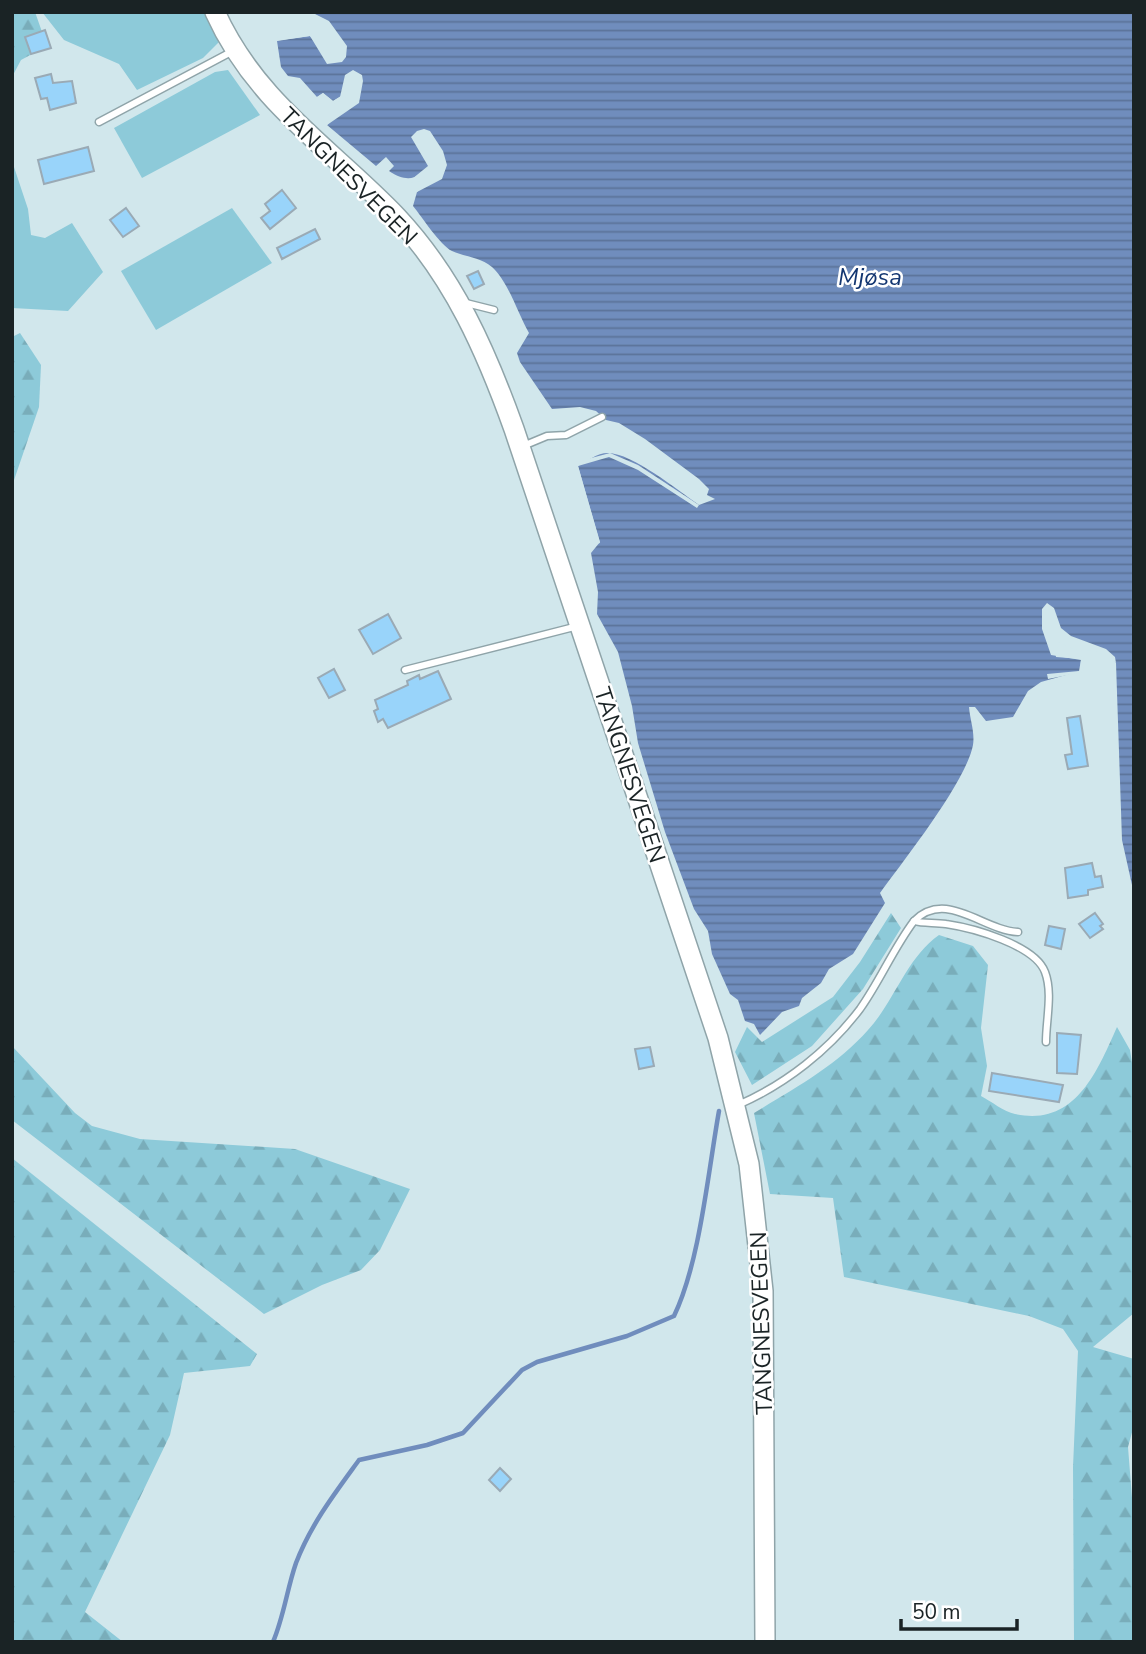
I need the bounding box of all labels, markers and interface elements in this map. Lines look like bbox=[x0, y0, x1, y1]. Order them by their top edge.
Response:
street label: TANGNESVEGEN bbox=[273, 101, 424, 252]
water label: Mjøsa bbox=[838, 261, 902, 293]
street label: TANGNESVEGEN bbox=[587, 683, 673, 867]
street label: TANGNESVEGEN bbox=[743, 1231, 780, 1415]
scale bar bbox=[901, 1588, 1016, 1632]
text: 50 m bbox=[912, 1598, 961, 1626]

